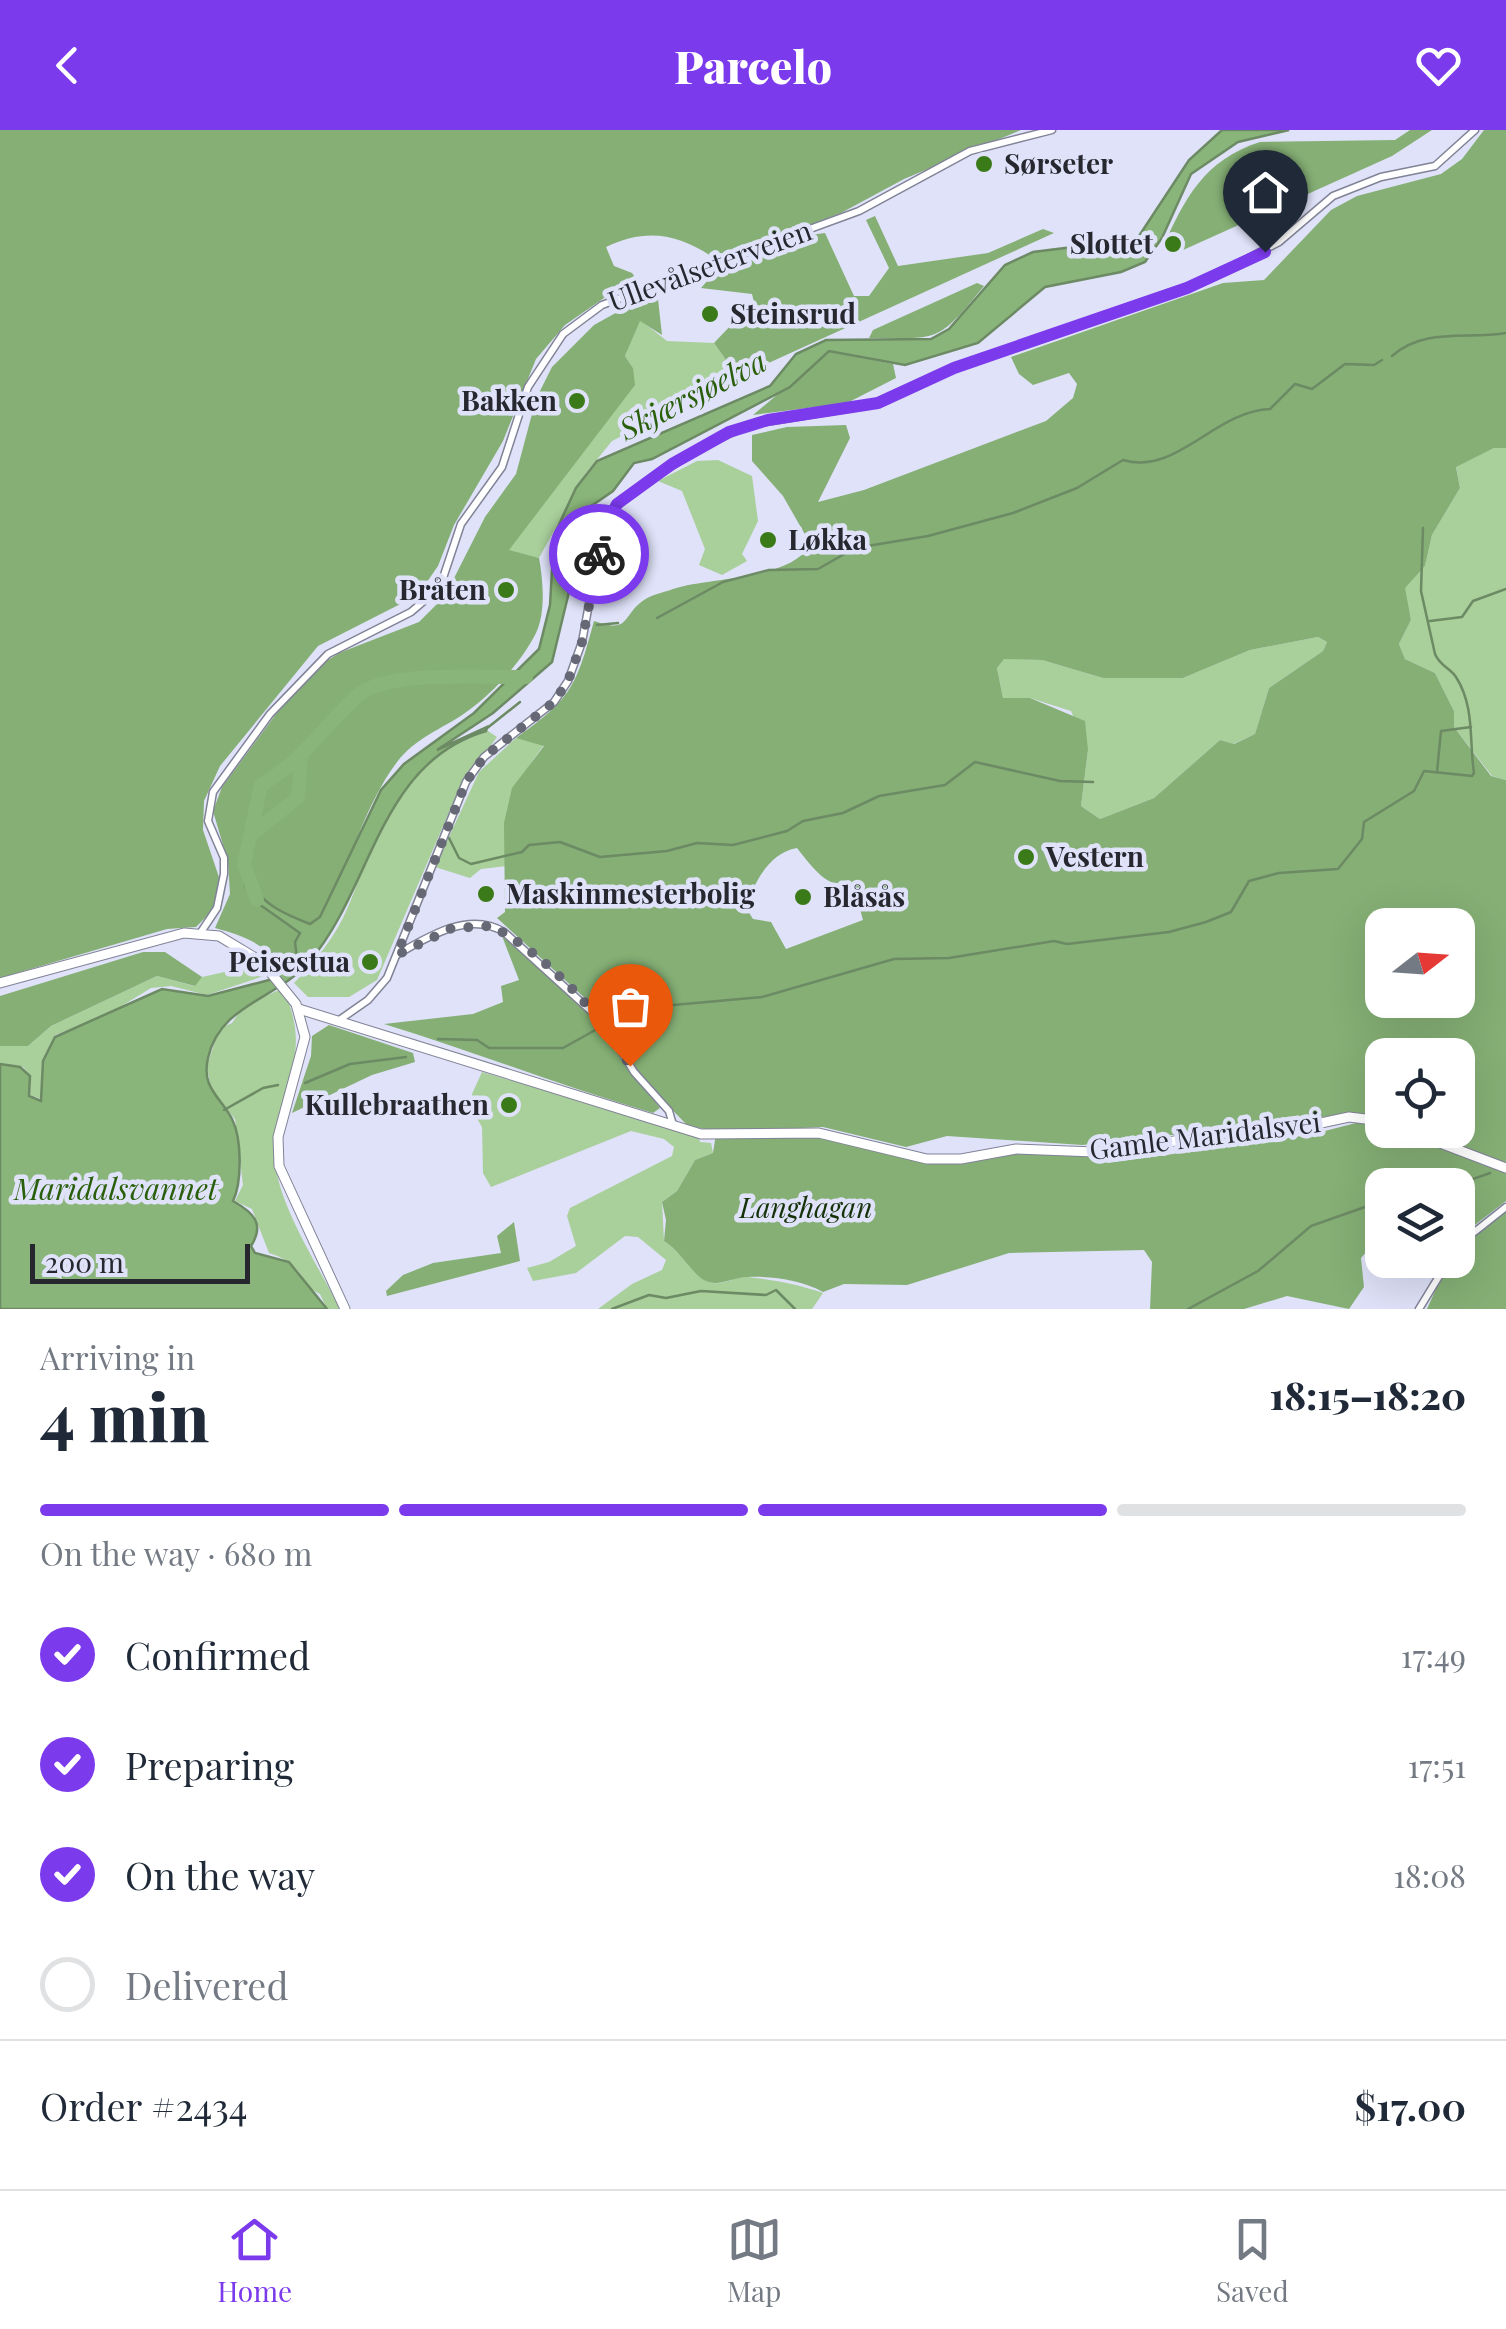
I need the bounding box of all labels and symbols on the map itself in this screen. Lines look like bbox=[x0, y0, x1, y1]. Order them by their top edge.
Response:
place label: Sørseter bbox=[1004, 144, 1113, 181]
pin bbox=[1223, 150, 1308, 253]
marker: Sørseter bbox=[973, 153, 995, 175]
street label: Ullevålseterveien bbox=[603, 211, 817, 319]
place label: Slottet bbox=[1070, 224, 1153, 261]
marker: Slottet bbox=[1162, 233, 1184, 255]
place label: Steinsrud bbox=[730, 294, 856, 331]
marker: Steinsrud bbox=[699, 303, 721, 325]
water label: Skjærsjøelva bbox=[611, 340, 773, 449]
place label: Bakken bbox=[461, 381, 557, 418]
marker: Bakken bbox=[566, 390, 588, 412]
courier bbox=[549, 504, 649, 604]
place label: Løkka bbox=[788, 520, 868, 557]
marker: Løkka bbox=[757, 529, 779, 551]
place label: Bråten bbox=[399, 570, 486, 607]
marker: Bråten bbox=[495, 579, 517, 601]
place label: Vestern bbox=[1045, 837, 1144, 874]
marker: Vestern bbox=[1015, 846, 1037, 868]
place label: Maskinmesterbolig bbox=[506, 874, 756, 911]
place label: Blåsås bbox=[823, 877, 905, 914]
marker: Maskinmesterbolig bbox=[475, 883, 497, 905]
marker: Blåsås bbox=[792, 886, 814, 908]
north arrow bbox=[1365, 908, 1475, 1018]
place label: Peisestua bbox=[228, 942, 350, 979]
marker: Peisestua bbox=[359, 951, 381, 973]
pin bbox=[588, 964, 673, 1067]
place label: Kullebraathen bbox=[304, 1085, 489, 1122]
marker: Kullebraathen bbox=[498, 1094, 520, 1116]
street label: Gamle Maridalsvei bbox=[1087, 1102, 1323, 1167]
water label: Maridalsvannet bbox=[12, 1168, 220, 1208]
park label: Langhagan bbox=[739, 1188, 872, 1225]
scale bar bbox=[30, 1239, 250, 1284]

